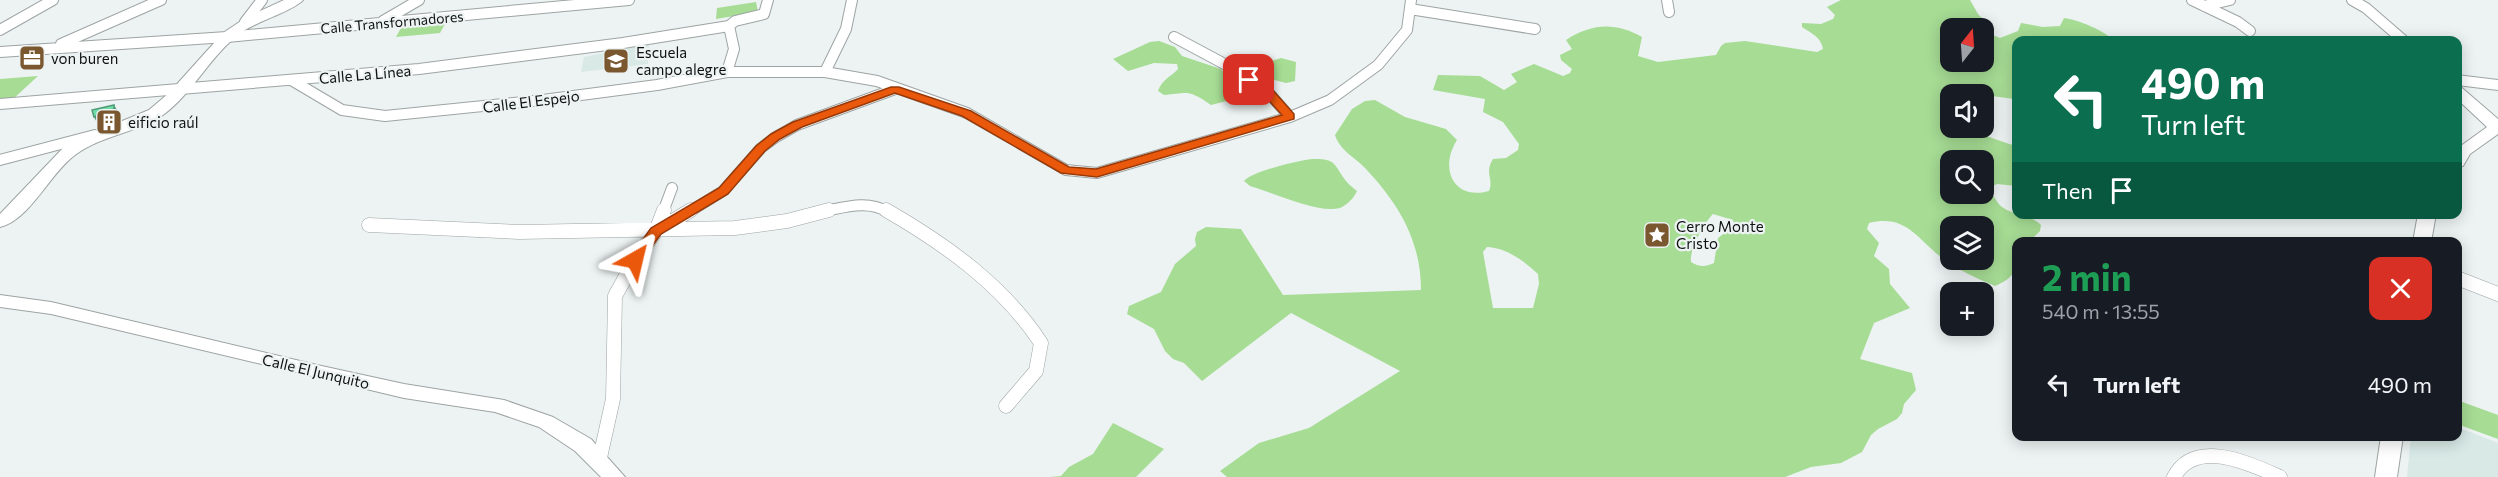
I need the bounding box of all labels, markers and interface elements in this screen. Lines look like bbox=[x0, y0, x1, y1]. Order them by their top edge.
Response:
street label: Calle Transformadores bbox=[320, 7, 464, 37]
north arrow bbox=[1940, 18, 1994, 72]
map controls bbox=[1940, 18, 1994, 336]
office icon: von buren bbox=[17, 43, 47, 73]
place label: Escuela campo alegre bbox=[636, 43, 726, 78]
school or university icon: Escuela campo alegre bbox=[601, 46, 631, 76]
place label: von buren bbox=[51, 49, 118, 67]
pin bbox=[1223, 54, 1274, 105]
text: 490 m bbox=[2141, 56, 2265, 108]
icon: left bbox=[2042, 60, 2120, 138]
street label: Calle La Línea bbox=[318, 61, 412, 87]
icon: arrive bbox=[1232, 63, 1265, 96]
button: sound bbox=[1940, 84, 1994, 138]
street label: Calle El Espejo bbox=[482, 86, 580, 116]
building icon: eificio raúl bbox=[94, 107, 124, 137]
text: Turn left bbox=[2141, 108, 2245, 141]
place label: eificio raúl bbox=[128, 113, 199, 131]
button: search bbox=[1940, 150, 1994, 204]
icon: arrive bbox=[2105, 174, 2138, 207]
text: Then bbox=[2042, 177, 2093, 204]
button: layers bbox=[1940, 216, 1994, 270]
place label: Cerro Monte Cristo bbox=[1676, 217, 1764, 252]
place icon: Cerro Monte Cristo bbox=[1642, 220, 1672, 250]
position arrow bbox=[603, 228, 667, 292]
text: 2 min bbox=[2042, 254, 2132, 298]
button: close bbox=[2369, 257, 2432, 320]
button: + bbox=[1940, 282, 1994, 336]
text: 540 m · 13:55 bbox=[2042, 299, 2160, 323]
street label: Calle El Junquito bbox=[261, 350, 371, 392]
icon: left bbox=[2042, 368, 2075, 401]
text: Turn left bbox=[2093, 371, 2180, 398]
text: 490 m bbox=[2368, 371, 2432, 398]

